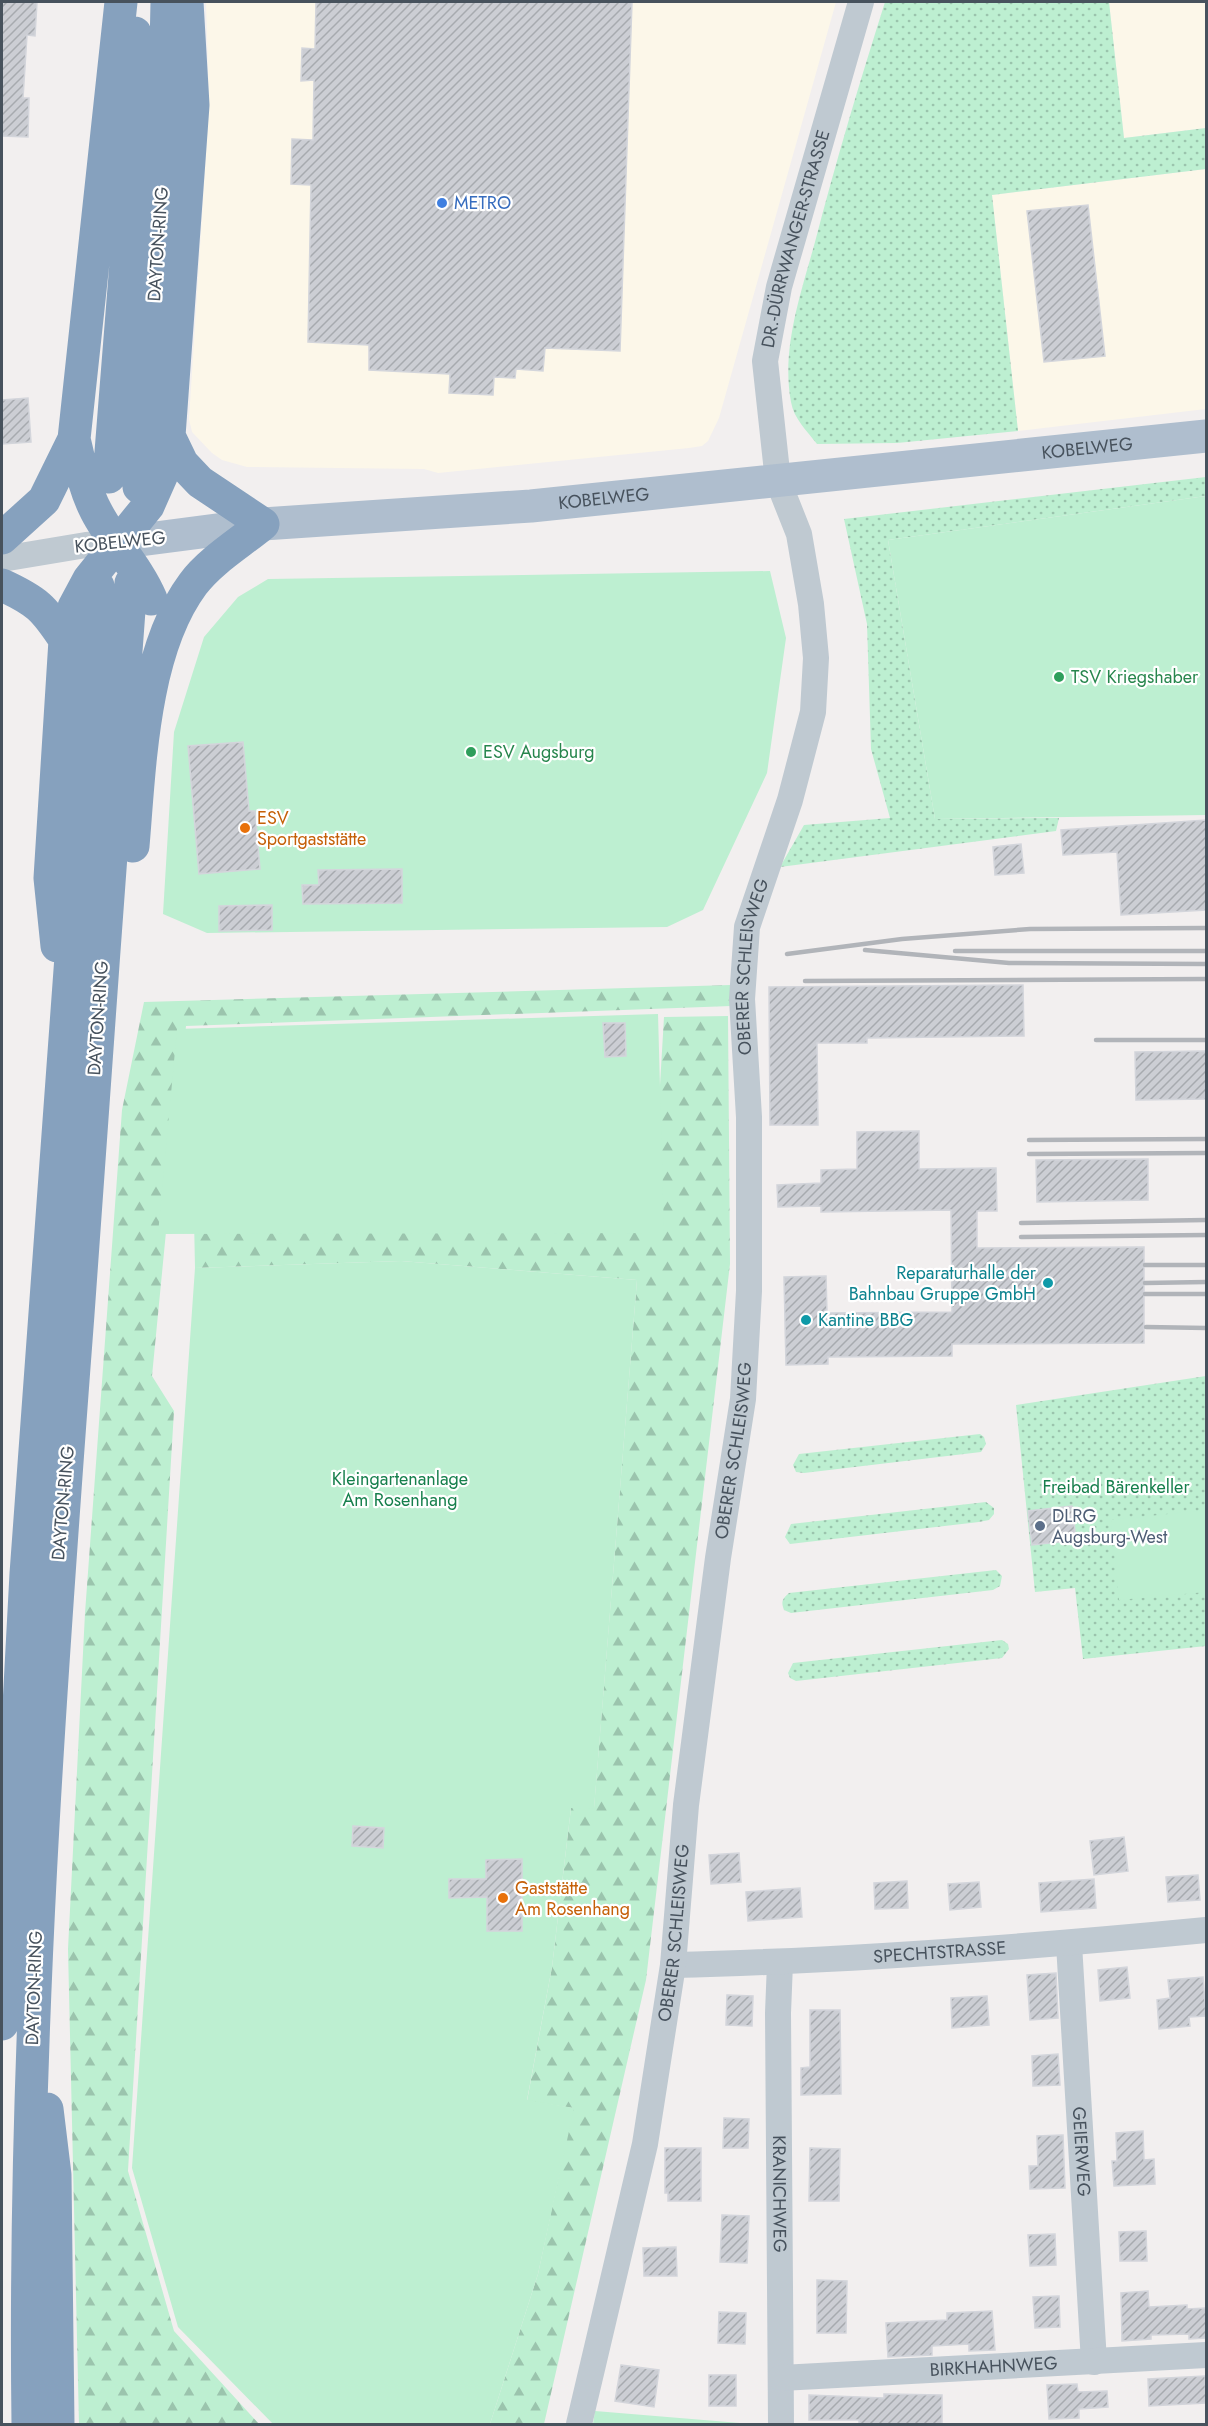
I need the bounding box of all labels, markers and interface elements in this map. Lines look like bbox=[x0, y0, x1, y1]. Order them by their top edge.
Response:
street label: DR.-DÜRRWANGER-STRASSE bbox=[755, 127, 837, 350]
street label: DAYTON-RING bbox=[141, 186, 175, 302]
place label: METRO bbox=[454, 190, 511, 216]
marker: METRO bbox=[435, 196, 449, 210]
street label: KOBELWEG bbox=[1040, 431, 1134, 466]
street label: KOBELWEG bbox=[557, 481, 651, 516]
street label: KOBELWEG bbox=[73, 524, 167, 560]
place label: TSV Kriegshaber bbox=[1071, 664, 1199, 690]
marker: TSV Kriegshaber bbox=[1052, 670, 1066, 684]
place label: ESV Augsburg bbox=[483, 739, 594, 765]
marker: ESV Augsburg bbox=[464, 745, 478, 759]
place label: ESV Sportgaststätte bbox=[257, 805, 366, 852]
marker: ESV Sportgaststätte bbox=[238, 821, 252, 835]
street label: OBERER SCHLEISWEG bbox=[729, 875, 776, 1056]
street label: DAYTON-RING bbox=[81, 960, 115, 1076]
place label: Reparaturhalle der Bahnbau Gruppe GmbH bbox=[849, 1260, 1037, 1307]
marker: Reparaturhalle der Bahnbau Gruppe GmbH bbox=[1041, 1276, 1055, 1290]
place label: Kantine BBG bbox=[818, 1307, 913, 1333]
marker: Kantine BBG bbox=[799, 1313, 813, 1327]
street label: OBERER SCHLEISWEG bbox=[708, 1361, 758, 1541]
street label: DAYTON-RING bbox=[45, 1445, 81, 1561]
park label: Kleingartenanlage Am Rosenhang bbox=[332, 1466, 468, 1513]
park label: Freibad Bärenkeller bbox=[1042, 1474, 1190, 1500]
place label: DLRG Augsburg-West bbox=[1052, 1503, 1168, 1550]
marker: DLRG Augsburg-West bbox=[1033, 1519, 1047, 1533]
street label: OBERER SCHLEISWEG bbox=[651, 1843, 696, 2024]
place label: Gaststätte Am Rosenhang bbox=[515, 1875, 630, 1922]
marker: Gaststätte Am Rosenhang bbox=[496, 1891, 510, 1905]
street label: DAYTON-RING bbox=[19, 1930, 49, 2046]
street label: SPECHTSTRASSE bbox=[872, 1935, 1007, 1970]
street label: GEIERWEG bbox=[1066, 2106, 1097, 2197]
street label: KRANICHWEG bbox=[766, 2135, 793, 2253]
street label: BIRKHAHNWEG bbox=[929, 2350, 1058, 2383]

